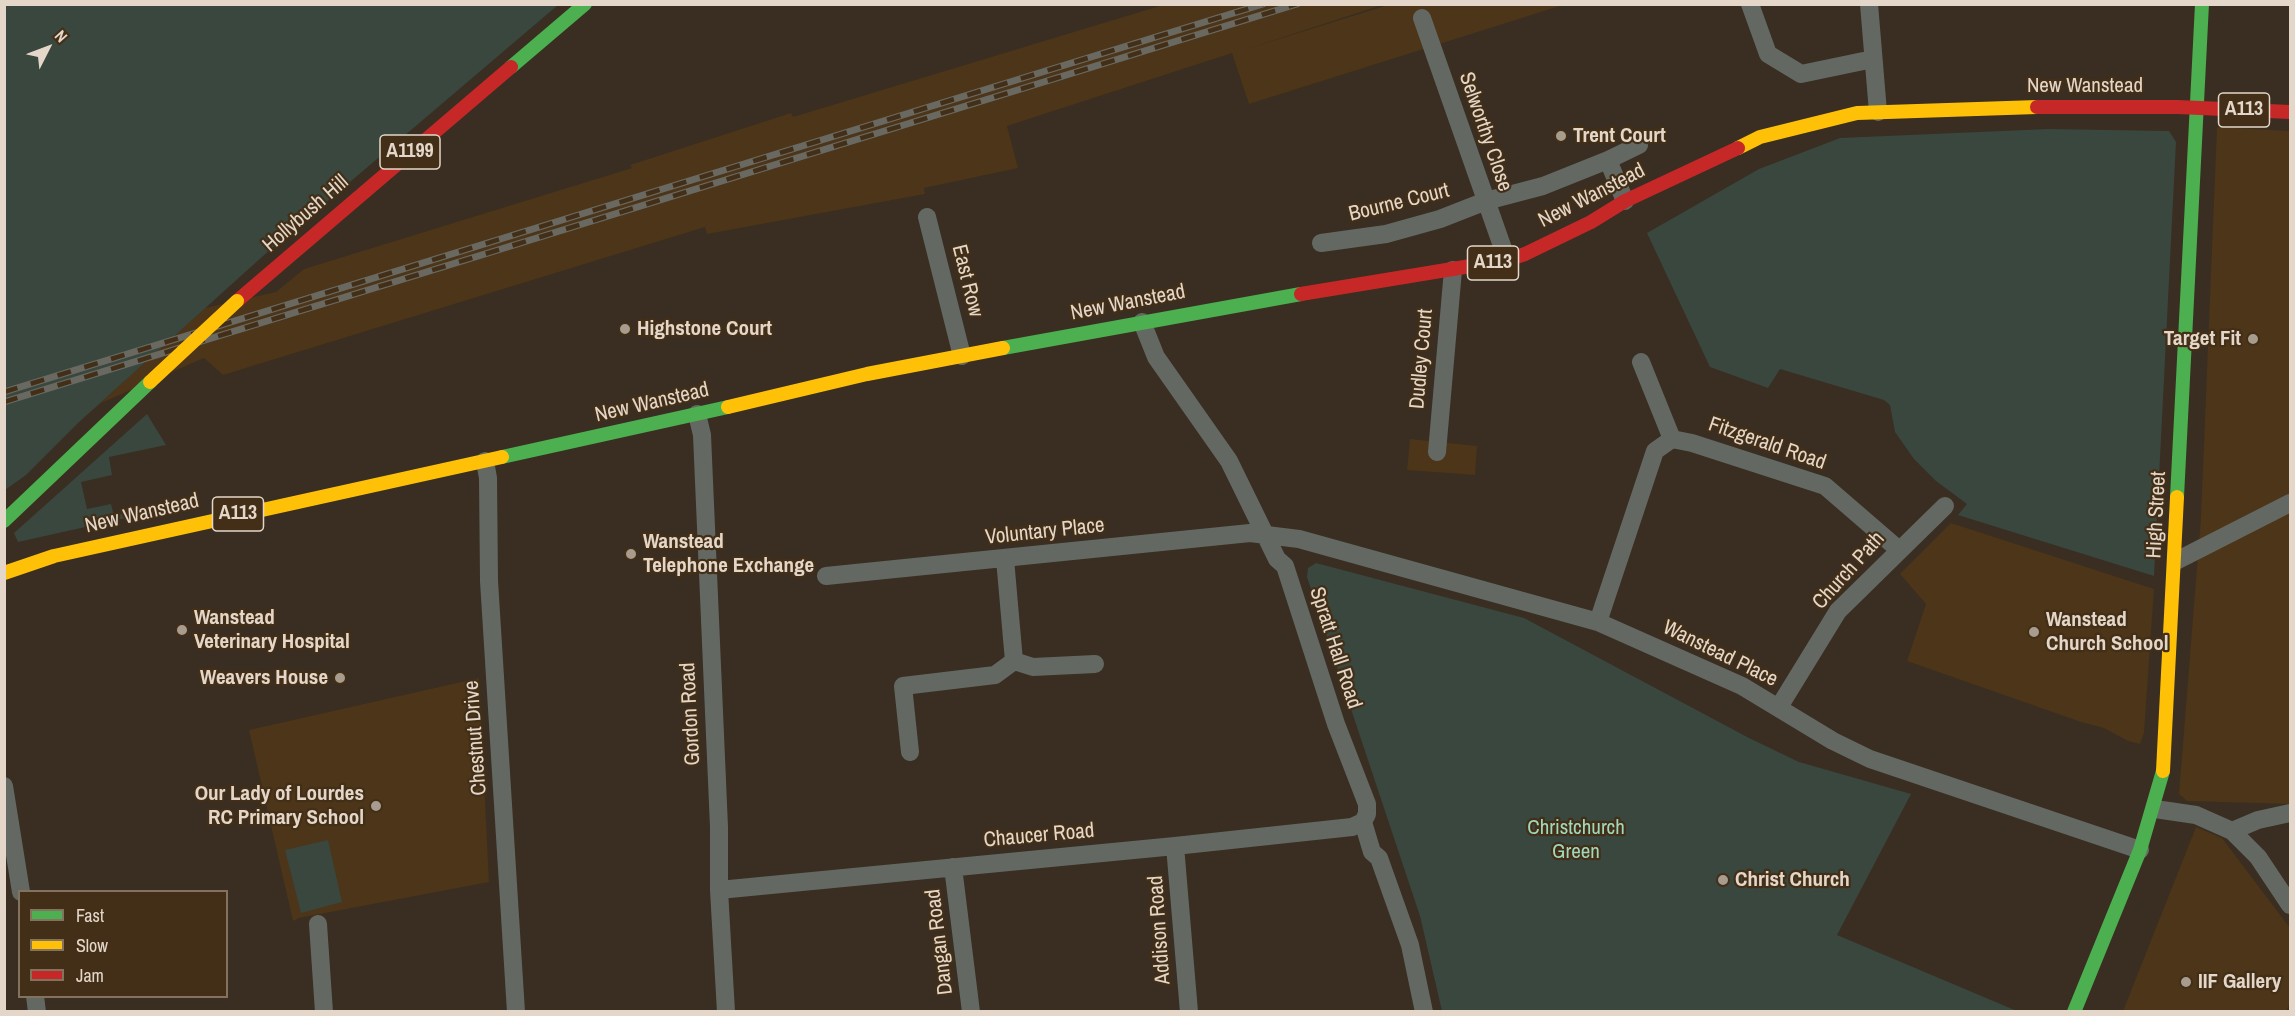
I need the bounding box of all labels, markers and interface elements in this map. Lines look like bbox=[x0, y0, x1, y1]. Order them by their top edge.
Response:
north arrow bbox=[18, 18, 78, 78]
text: N bbox=[50, 25, 73, 47]
street label: Selworthy Close bbox=[1453, 69, 1517, 195]
street label: New Wanstead bbox=[2027, 73, 2143, 99]
road number: A113 bbox=[2218, 93, 2270, 127]
place label: Trent Court bbox=[1573, 123, 1666, 149]
marker: Trent Court bbox=[1554, 129, 1568, 143]
road number: A1199 bbox=[380, 135, 440, 169]
street label: New Wanstead bbox=[1535, 158, 1649, 234]
street label: Hollybush Hill bbox=[258, 170, 354, 258]
street label: Bourne Court bbox=[1346, 178, 1452, 228]
street label: East Row bbox=[946, 242, 988, 320]
road number: A113 bbox=[1468, 246, 1518, 280]
street label: New Wanstead bbox=[1069, 280, 1187, 326]
street label: Dudley Court bbox=[1405, 308, 1439, 410]
place label: Highstone Court bbox=[637, 316, 772, 342]
marker: Highstone Court bbox=[618, 322, 632, 336]
place label: Target Fit bbox=[2164, 326, 2241, 352]
marker: Target Fit bbox=[2246, 332, 2260, 346]
street label: New Wanstead bbox=[593, 378, 711, 428]
street label: Fitzgerald Road bbox=[1705, 412, 1829, 476]
street label: High Street bbox=[2142, 471, 2172, 559]
street label: New Wanstead bbox=[83, 489, 201, 539]
road number: A113 bbox=[212, 497, 264, 531]
street label: Voluntary Place bbox=[984, 513, 1106, 551]
street label: Church Path bbox=[1808, 527, 1890, 615]
place label: Wanstead Telephone Exchange bbox=[643, 529, 814, 579]
marker: Wanstead Telephone Exchange bbox=[624, 547, 638, 561]
street label: Spratt Hall Road bbox=[1303, 584, 1367, 712]
place label: Wanstead Veterinary Hospital bbox=[194, 605, 350, 655]
place label: Wanstead Church School bbox=[2046, 607, 2168, 657]
street label: Wanstead Place bbox=[1658, 615, 1782, 693]
marker: Wanstead Veterinary Hospital bbox=[175, 623, 189, 637]
marker: Wanstead Church School bbox=[2027, 625, 2041, 639]
street label: Gordon Road bbox=[676, 662, 706, 766]
place label: Weavers House bbox=[200, 665, 328, 691]
marker: Weavers House bbox=[333, 671, 347, 685]
street label: Chestnut Drive bbox=[459, 680, 493, 796]
place label: Our Lady of Lourdes RC Primary School bbox=[195, 781, 364, 831]
marker: Our Lady of Lourdes RC Primary School bbox=[369, 799, 383, 813]
park label: Christchurch Green bbox=[1527, 815, 1625, 865]
street label: Chaucer Road bbox=[983, 819, 1095, 853]
place label: Christ Church bbox=[1735, 867, 1850, 893]
marker: Christ Church bbox=[1716, 873, 1730, 887]
street label: Addison Road bbox=[1144, 875, 1176, 985]
street label: Dangan Road bbox=[921, 888, 959, 996]
legend bbox=[18, 890, 228, 998]
text: Fast bbox=[76, 903, 104, 928]
text: Slow bbox=[76, 933, 108, 958]
text: Jam bbox=[76, 963, 104, 988]
place label: IIF Gallery bbox=[2198, 969, 2281, 995]
marker: IIF Gallery bbox=[2179, 975, 2193, 989]

